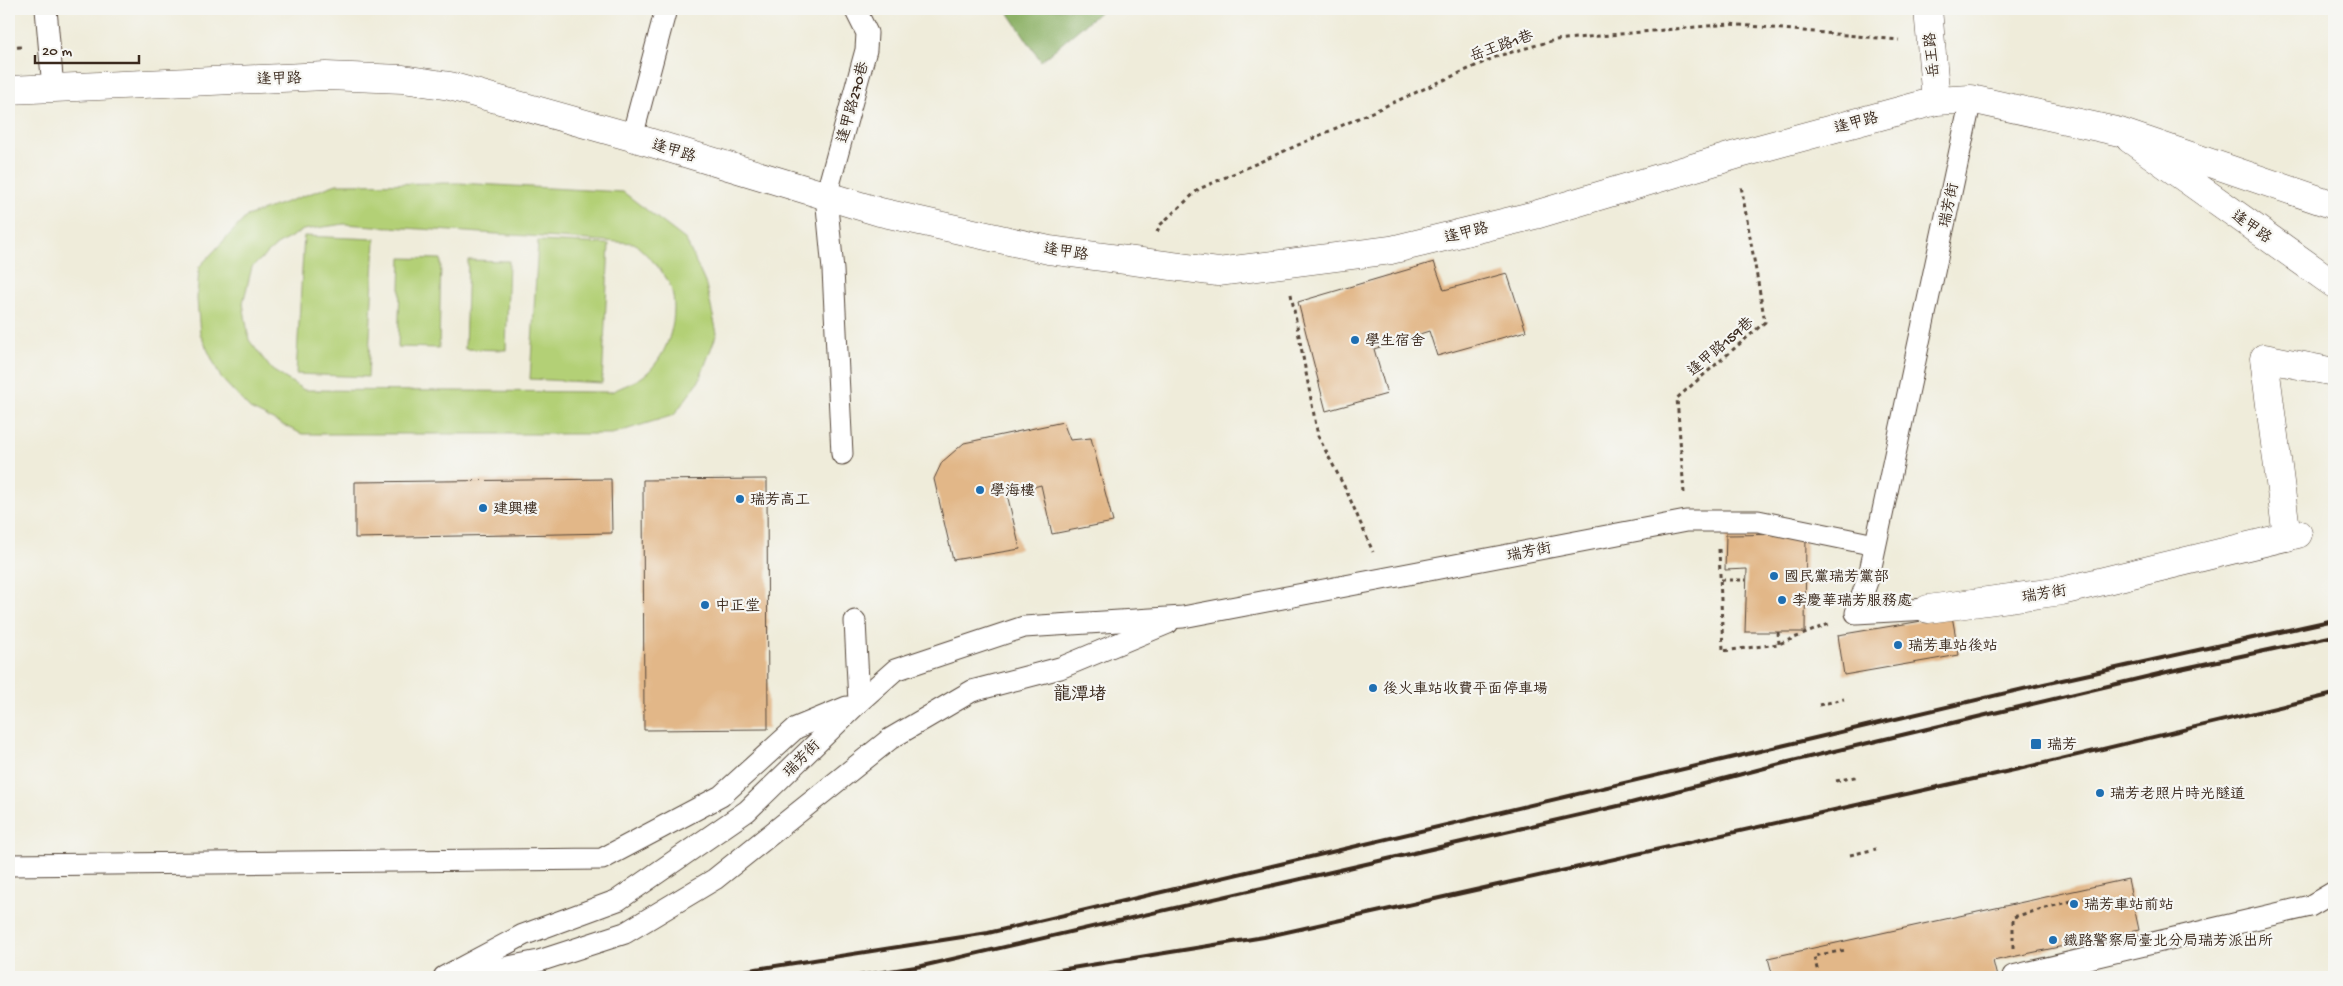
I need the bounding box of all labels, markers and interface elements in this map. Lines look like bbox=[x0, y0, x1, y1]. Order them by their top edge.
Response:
street label: 岳王路1巷 bbox=[1467, 28, 1536, 66]
scale bar bbox=[35, 32, 139, 64]
street label: 岳王路 bbox=[1922, 32, 1944, 78]
text: 20 m bbox=[42, 43, 72, 61]
street label: 逢甲路270巷 bbox=[834, 60, 873, 145]
street label: 逢甲路 bbox=[256, 70, 302, 90]
street label: 逢甲路 bbox=[1832, 109, 1881, 138]
street label: 逢甲路 bbox=[649, 137, 698, 167]
street label: 瑞芳街 bbox=[1936, 182, 1963, 229]
street label: 逢甲路 bbox=[2227, 207, 2274, 248]
street label: 逢甲路 bbox=[1442, 220, 1491, 248]
street label: 逢甲路 bbox=[1042, 241, 1089, 265]
street label: 逢甲路159巷 bbox=[1685, 314, 1758, 381]
place label: 學生宿舍 bbox=[1365, 332, 1425, 351]
marker: 學生宿舍 bbox=[1349, 334, 1361, 346]
place label: 學海樓 bbox=[990, 482, 1035, 501]
marker: 學海樓 bbox=[974, 484, 986, 496]
place label: 瑞芳高工 bbox=[750, 492, 810, 510]
marker: 瑞芳高工 bbox=[734, 493, 746, 505]
place label: 建興樓 bbox=[493, 501, 538, 519]
marker: 建興樓 bbox=[477, 502, 489, 514]
street label: 瑞芳街 bbox=[1506, 540, 1553, 566]
place label: 國民黨瑞芳黨部 bbox=[1784, 569, 1889, 587]
marker: 國民黨瑞芳黨部 bbox=[1768, 570, 1780, 582]
street label: 瑞芳街 bbox=[2021, 583, 2068, 607]
place label: 李慶華瑞芳服務處 bbox=[1792, 593, 1912, 611]
marker: 李慶華瑞芳服務處 bbox=[1776, 594, 1788, 606]
place label: 中正堂 bbox=[715, 598, 760, 616]
marker: 中正堂 bbox=[699, 599, 711, 611]
place label: 瑞芳車站後站 bbox=[1908, 638, 1998, 656]
marker: 瑞芳車站後站 bbox=[1892, 639, 1904, 651]
place label: 後火車站收費平面停車場 bbox=[1383, 681, 1548, 699]
marker: 後火車站收費平面停車場 bbox=[1367, 682, 1379, 694]
district label: 龍潭堵 bbox=[1053, 684, 1107, 706]
street label: 瑞芳街 bbox=[780, 737, 825, 782]
marker: 瑞芳 bbox=[2029, 737, 2043, 751]
place label: 瑞芳 bbox=[2047, 737, 2077, 755]
place label: 瑞芳老照片時光隧道 bbox=[2110, 786, 2245, 804]
marker: 瑞芳老照片時光隧道 bbox=[2094, 787, 2106, 799]
place label: 瑞芳車站前站 bbox=[2084, 897, 2174, 915]
marker: 瑞芳車站前站 bbox=[2068, 898, 2080, 910]
place label: 鐵路警察局臺北分局瑞芳派出所 bbox=[2063, 932, 2273, 951]
marker: 鐵路警察局臺北分局瑞芳派出所 bbox=[2047, 934, 2059, 946]

